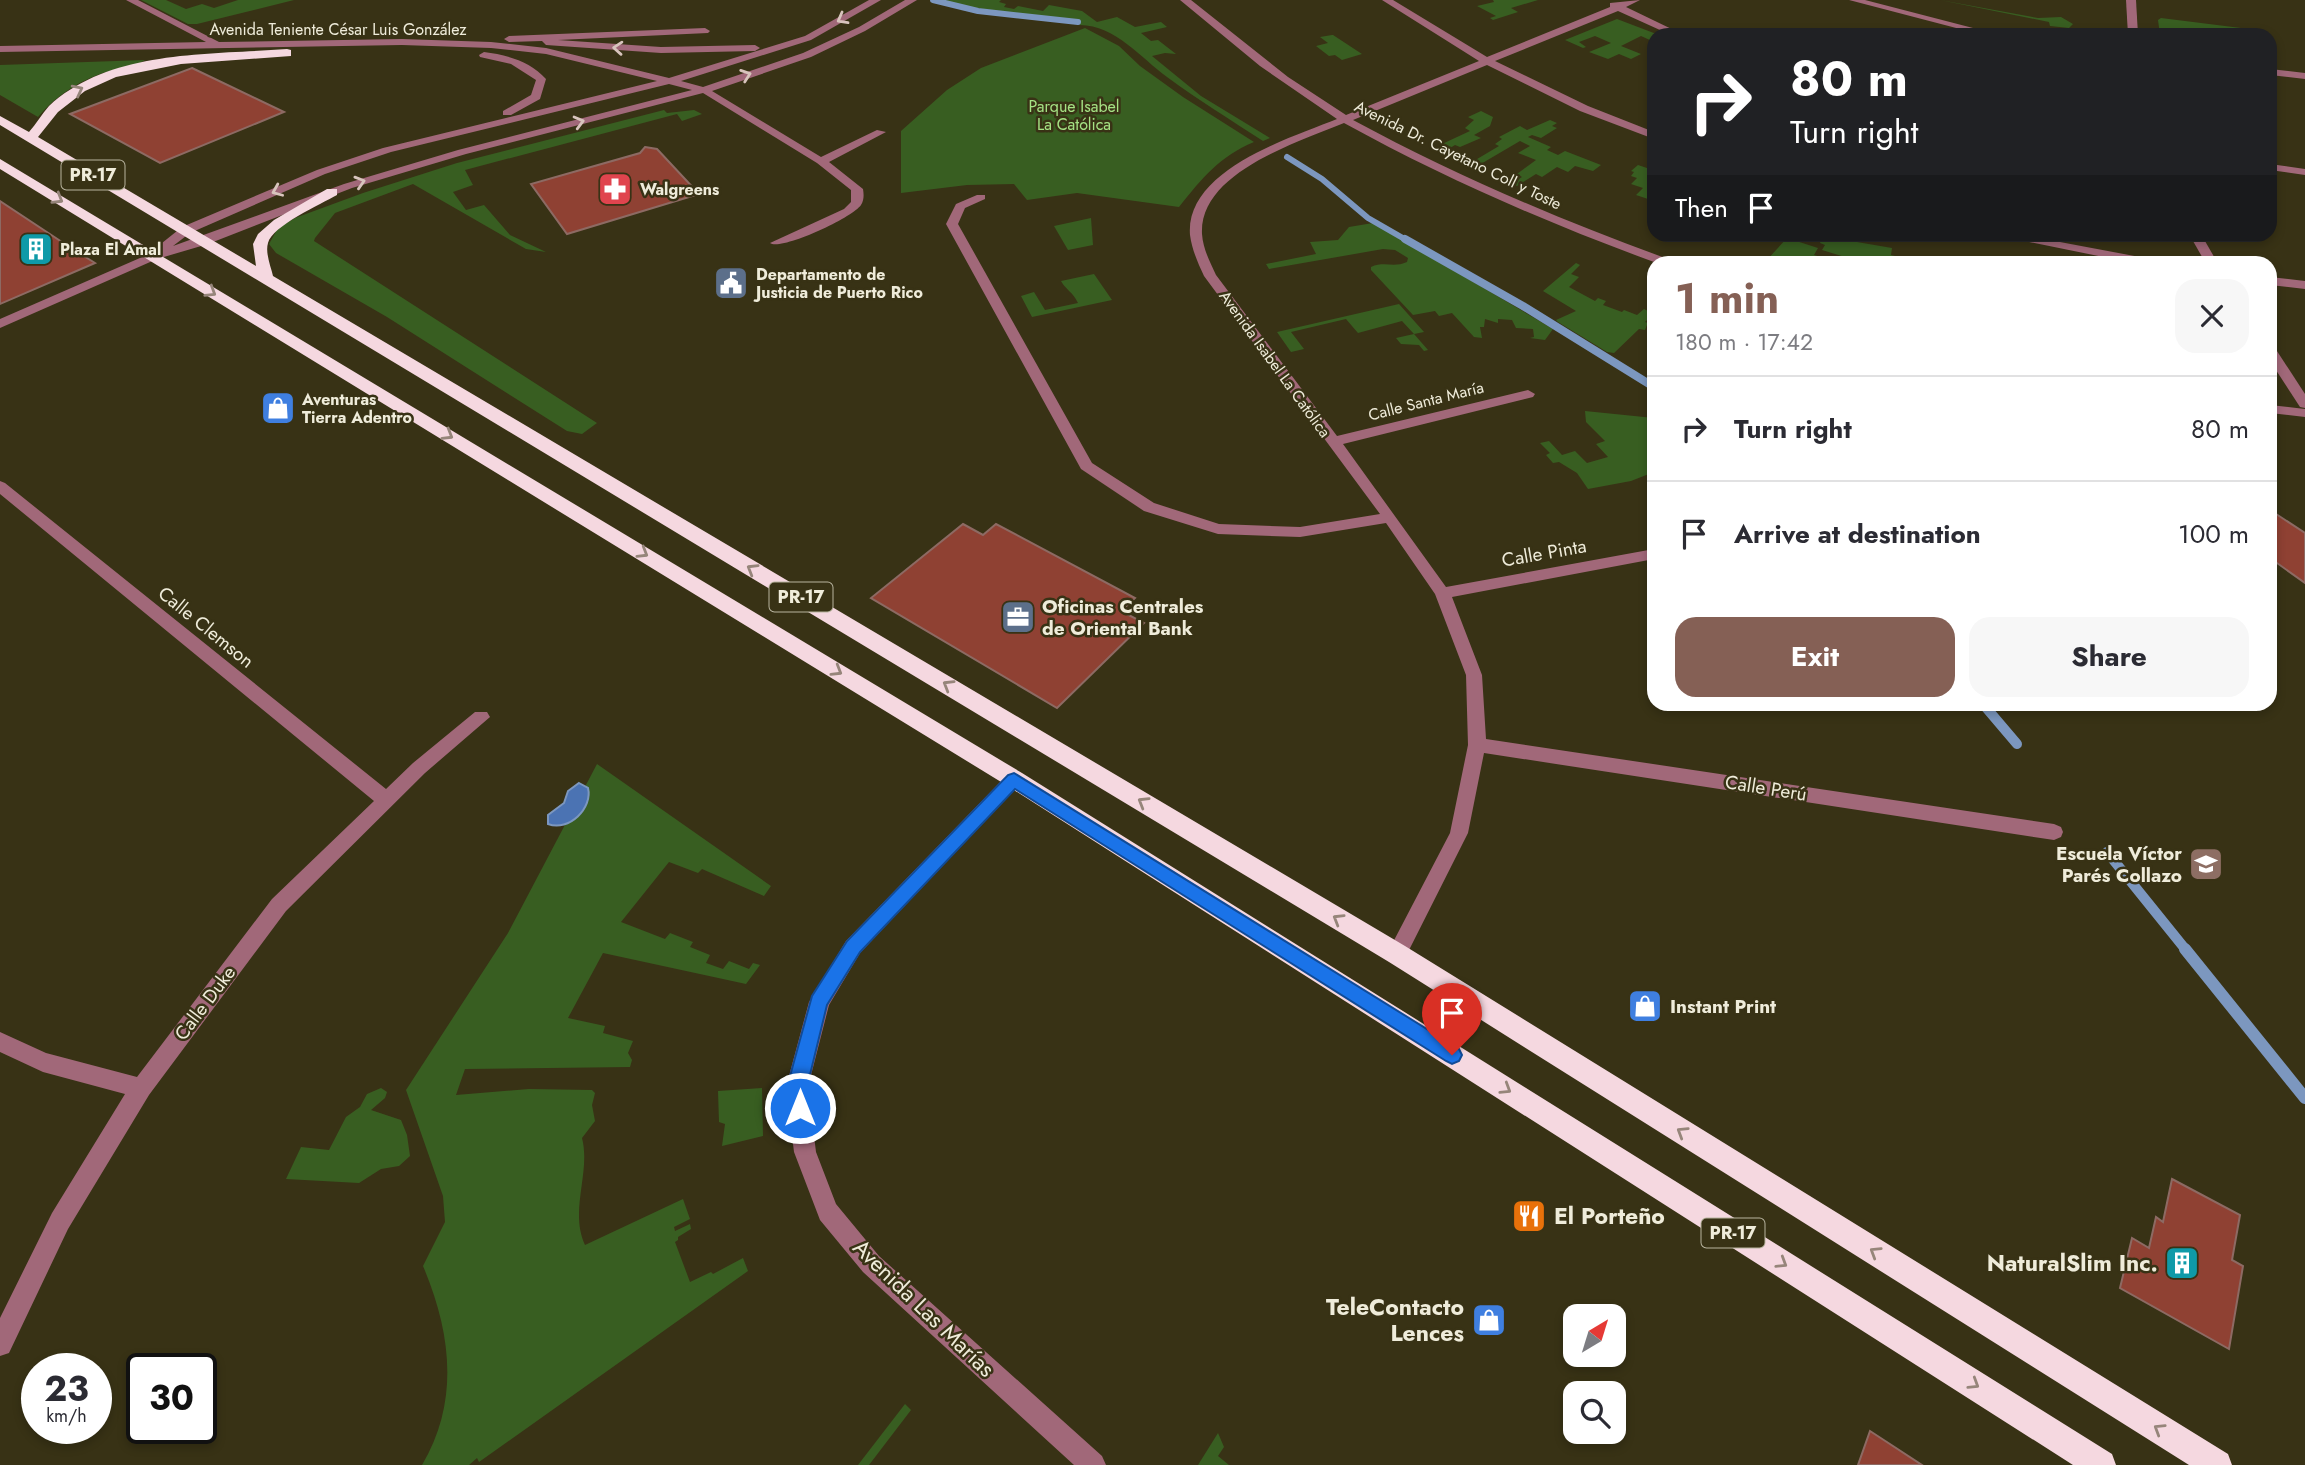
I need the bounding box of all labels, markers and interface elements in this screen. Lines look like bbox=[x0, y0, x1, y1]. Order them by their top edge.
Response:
one-way arrow bbox=[837, 11, 849, 24]
street label: Avenida Teniente César Luis González bbox=[209, 18, 467, 41]
one-way arrow bbox=[613, 41, 624, 56]
text: 80 m bbox=[1790, 44, 1908, 114]
icon: right bbox=[1675, 56, 1766, 147]
one-way arrow bbox=[740, 69, 752, 83]
one-way arrow bbox=[70, 85, 83, 98]
park label: Parque Isabel La Católica bbox=[1029, 95, 1119, 136]
street label: Avenida Dr. Cayetano Coll y Toste bbox=[1351, 95, 1565, 215]
text: Turn right bbox=[1790, 109, 1919, 155]
one-way arrow bbox=[573, 116, 585, 130]
road number: PR-17 bbox=[62, 160, 124, 190]
pharmacy icon: Walgreens bbox=[596, 170, 634, 208]
one-way arrow bbox=[354, 176, 366, 191]
place label: Walgreens bbox=[640, 178, 719, 201]
one-way arrow bbox=[271, 183, 284, 197]
text: Then bbox=[1675, 189, 1728, 227]
icon: arrive bbox=[1742, 189, 1780, 227]
one-way arrow bbox=[50, 191, 63, 204]
building icon: Plaza El Amal bbox=[17, 230, 55, 268]
place label: Plaza El Amal bbox=[60, 238, 161, 261]
place label: Departamento de Justicia de Puerto Rico bbox=[753, 263, 923, 304]
public building icon: Departamento de Justicia de Puerto Rico bbox=[712, 264, 750, 302]
text: 1 min bbox=[1675, 268, 1779, 329]
button: close bbox=[2175, 279, 2249, 353]
one-way arrow bbox=[204, 284, 217, 297]
street label: Avenida Isabel La Católica bbox=[1214, 286, 1336, 442]
text: 180 m · 17:42 bbox=[1675, 325, 1813, 359]
street label: Calle Santa María bbox=[1366, 376, 1486, 426]
place label: Aventuras Tierra Adentro bbox=[301, 388, 412, 429]
shop icon: Aventuras Tierra Adentro bbox=[259, 389, 297, 427]
icon: right bbox=[1675, 410, 1713, 448]
text: Turn right bbox=[1734, 410, 1852, 448]
text: 80 m bbox=[2191, 410, 2249, 448]
one-way arrow bbox=[441, 426, 454, 439]
icon: arrive bbox=[1675, 515, 1713, 553]
text: Arrive at destination bbox=[1734, 515, 1981, 553]
text: 100 m bbox=[2178, 515, 2249, 553]
street label: Calle Pinta bbox=[1500, 532, 1588, 574]
one-way arrow bbox=[635, 544, 648, 557]
one-way arrow bbox=[747, 564, 760, 577]
street label: Calle Clemson bbox=[152, 580, 260, 674]
road number: PR-17 bbox=[770, 582, 832, 612]
place label: Oficinas Centrales de Oriental Bank bbox=[1042, 593, 1204, 642]
office icon: Oficinas Centrales de Oriental Bank bbox=[999, 598, 1037, 636]
button: Exit bbox=[1675, 617, 1955, 697]
button: Share bbox=[1969, 617, 2249, 697]
one-way arrow bbox=[829, 663, 842, 676]
one-way arrow bbox=[942, 681, 955, 694]
street label: Calle Perú bbox=[1723, 768, 1809, 808]
one-way arrow bbox=[1138, 797, 1151, 810]
place label: Escuela Víctor Parés Collazo bbox=[2056, 840, 2182, 889]
school or university icon: Escuela Víctor Parés Collazo bbox=[2187, 845, 2225, 883]
one-way arrow bbox=[1333, 914, 1346, 927]
street label: Calle Duke bbox=[168, 960, 242, 1046]
pin bbox=[1422, 983, 1482, 1055]
shop icon: Instant Print bbox=[1626, 987, 1664, 1025]
place label: Instant Print bbox=[1670, 993, 1776, 1020]
icon: arrive bbox=[1433, 994, 1471, 1032]
position arrow bbox=[763, 1071, 837, 1145]
one-way arrow bbox=[1499, 1081, 1512, 1094]
one-way arrow bbox=[1677, 1127, 1690, 1140]
restaurant icon: El Porteño bbox=[1510, 1197, 1548, 1235]
place label: El Porteño bbox=[1554, 1199, 1665, 1233]
road number: PR-17 bbox=[1702, 1218, 1764, 1248]
street label: Avenida Las Marías bbox=[845, 1231, 1003, 1385]
building icon: NaturalSlim Inc. bbox=[2163, 1244, 2201, 1282]
place label: NaturalSlim Inc. bbox=[1987, 1246, 2158, 1280]
one-way arrow bbox=[1870, 1248, 1883, 1261]
one-way arrow bbox=[1774, 1255, 1787, 1268]
place label: TeleContacto Lences bbox=[1326, 1290, 1464, 1350]
shop icon: TeleContacto Lences bbox=[1470, 1301, 1508, 1339]
north arrow bbox=[1563, 1304, 1626, 1367]
map controls bbox=[1563, 1304, 1626, 1444]
speed limit sign: 30 bbox=[126, 1353, 217, 1444]
text: 23 bbox=[44, 1364, 89, 1414]
one-way arrow bbox=[1966, 1376, 1979, 1389]
button: search bbox=[1563, 1381, 1626, 1444]
text: km/h bbox=[46, 1403, 87, 1429]
one-way arrow bbox=[2153, 1424, 2166, 1437]

